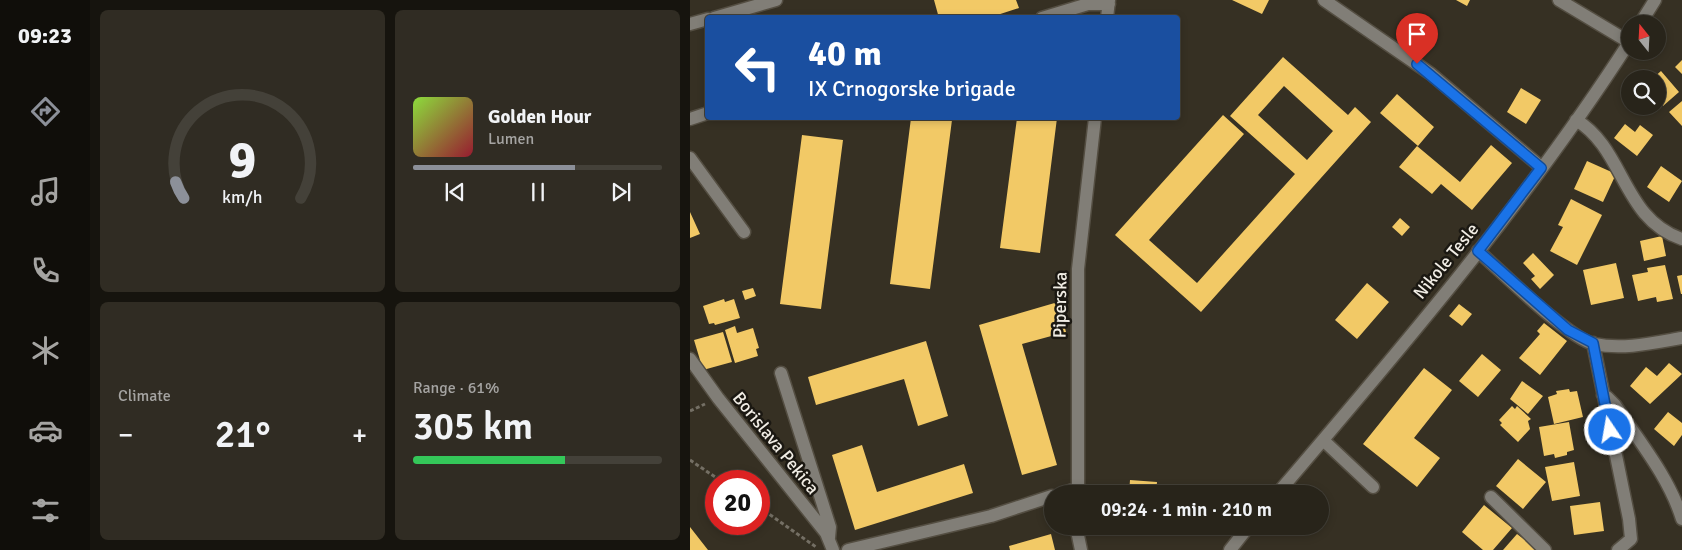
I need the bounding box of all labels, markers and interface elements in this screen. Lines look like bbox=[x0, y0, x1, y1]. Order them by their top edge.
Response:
pin bbox=[1396, 13, 1438, 64]
north arrow bbox=[1621, 15, 1666, 60]
map controls bbox=[1621, 15, 1666, 115]
icon: arrive bbox=[1403, 20, 1431, 48]
text: 09:23 bbox=[18, 22, 72, 49]
text: 40 m bbox=[808, 32, 882, 75]
icon: left bbox=[725, 35, 790, 100]
button: search bbox=[1621, 70, 1666, 115]
text: IX Crnogorske brigade bbox=[808, 75, 1016, 102]
icon: directions bbox=[28, 94, 63, 129]
text: Golden Hour bbox=[488, 105, 591, 129]
text: 9 bbox=[228, 128, 257, 192]
text: Lumen bbox=[488, 129, 534, 149]
icon: music bbox=[28, 174, 63, 209]
icon: previous bbox=[441, 178, 469, 206]
icon: pause bbox=[524, 178, 552, 206]
icon: next bbox=[607, 178, 635, 206]
text: km/h bbox=[222, 186, 263, 208]
street label: Nikole Tesle bbox=[1409, 218, 1483, 304]
icon: phone bbox=[28, 253, 63, 288]
street label: Piperska bbox=[1048, 272, 1072, 338]
icon: climate bbox=[28, 333, 63, 368]
text: Range · 61% bbox=[413, 378, 499, 398]
text: Climate bbox=[118, 386, 171, 406]
street label: Borislava Pekica bbox=[728, 387, 824, 499]
text: 305 km bbox=[413, 403, 533, 450]
position arrow bbox=[1583, 403, 1635, 455]
text: 21° bbox=[215, 411, 270, 458]
icon: car bbox=[28, 413, 63, 448]
text: − bbox=[118, 418, 133, 452]
text: + bbox=[352, 418, 367, 452]
speed limit sign: 20 bbox=[705, 470, 770, 535]
icon: filters bbox=[28, 493, 63, 528]
text: 09:24 · 1 min · 210 m bbox=[1101, 498, 1272, 522]

